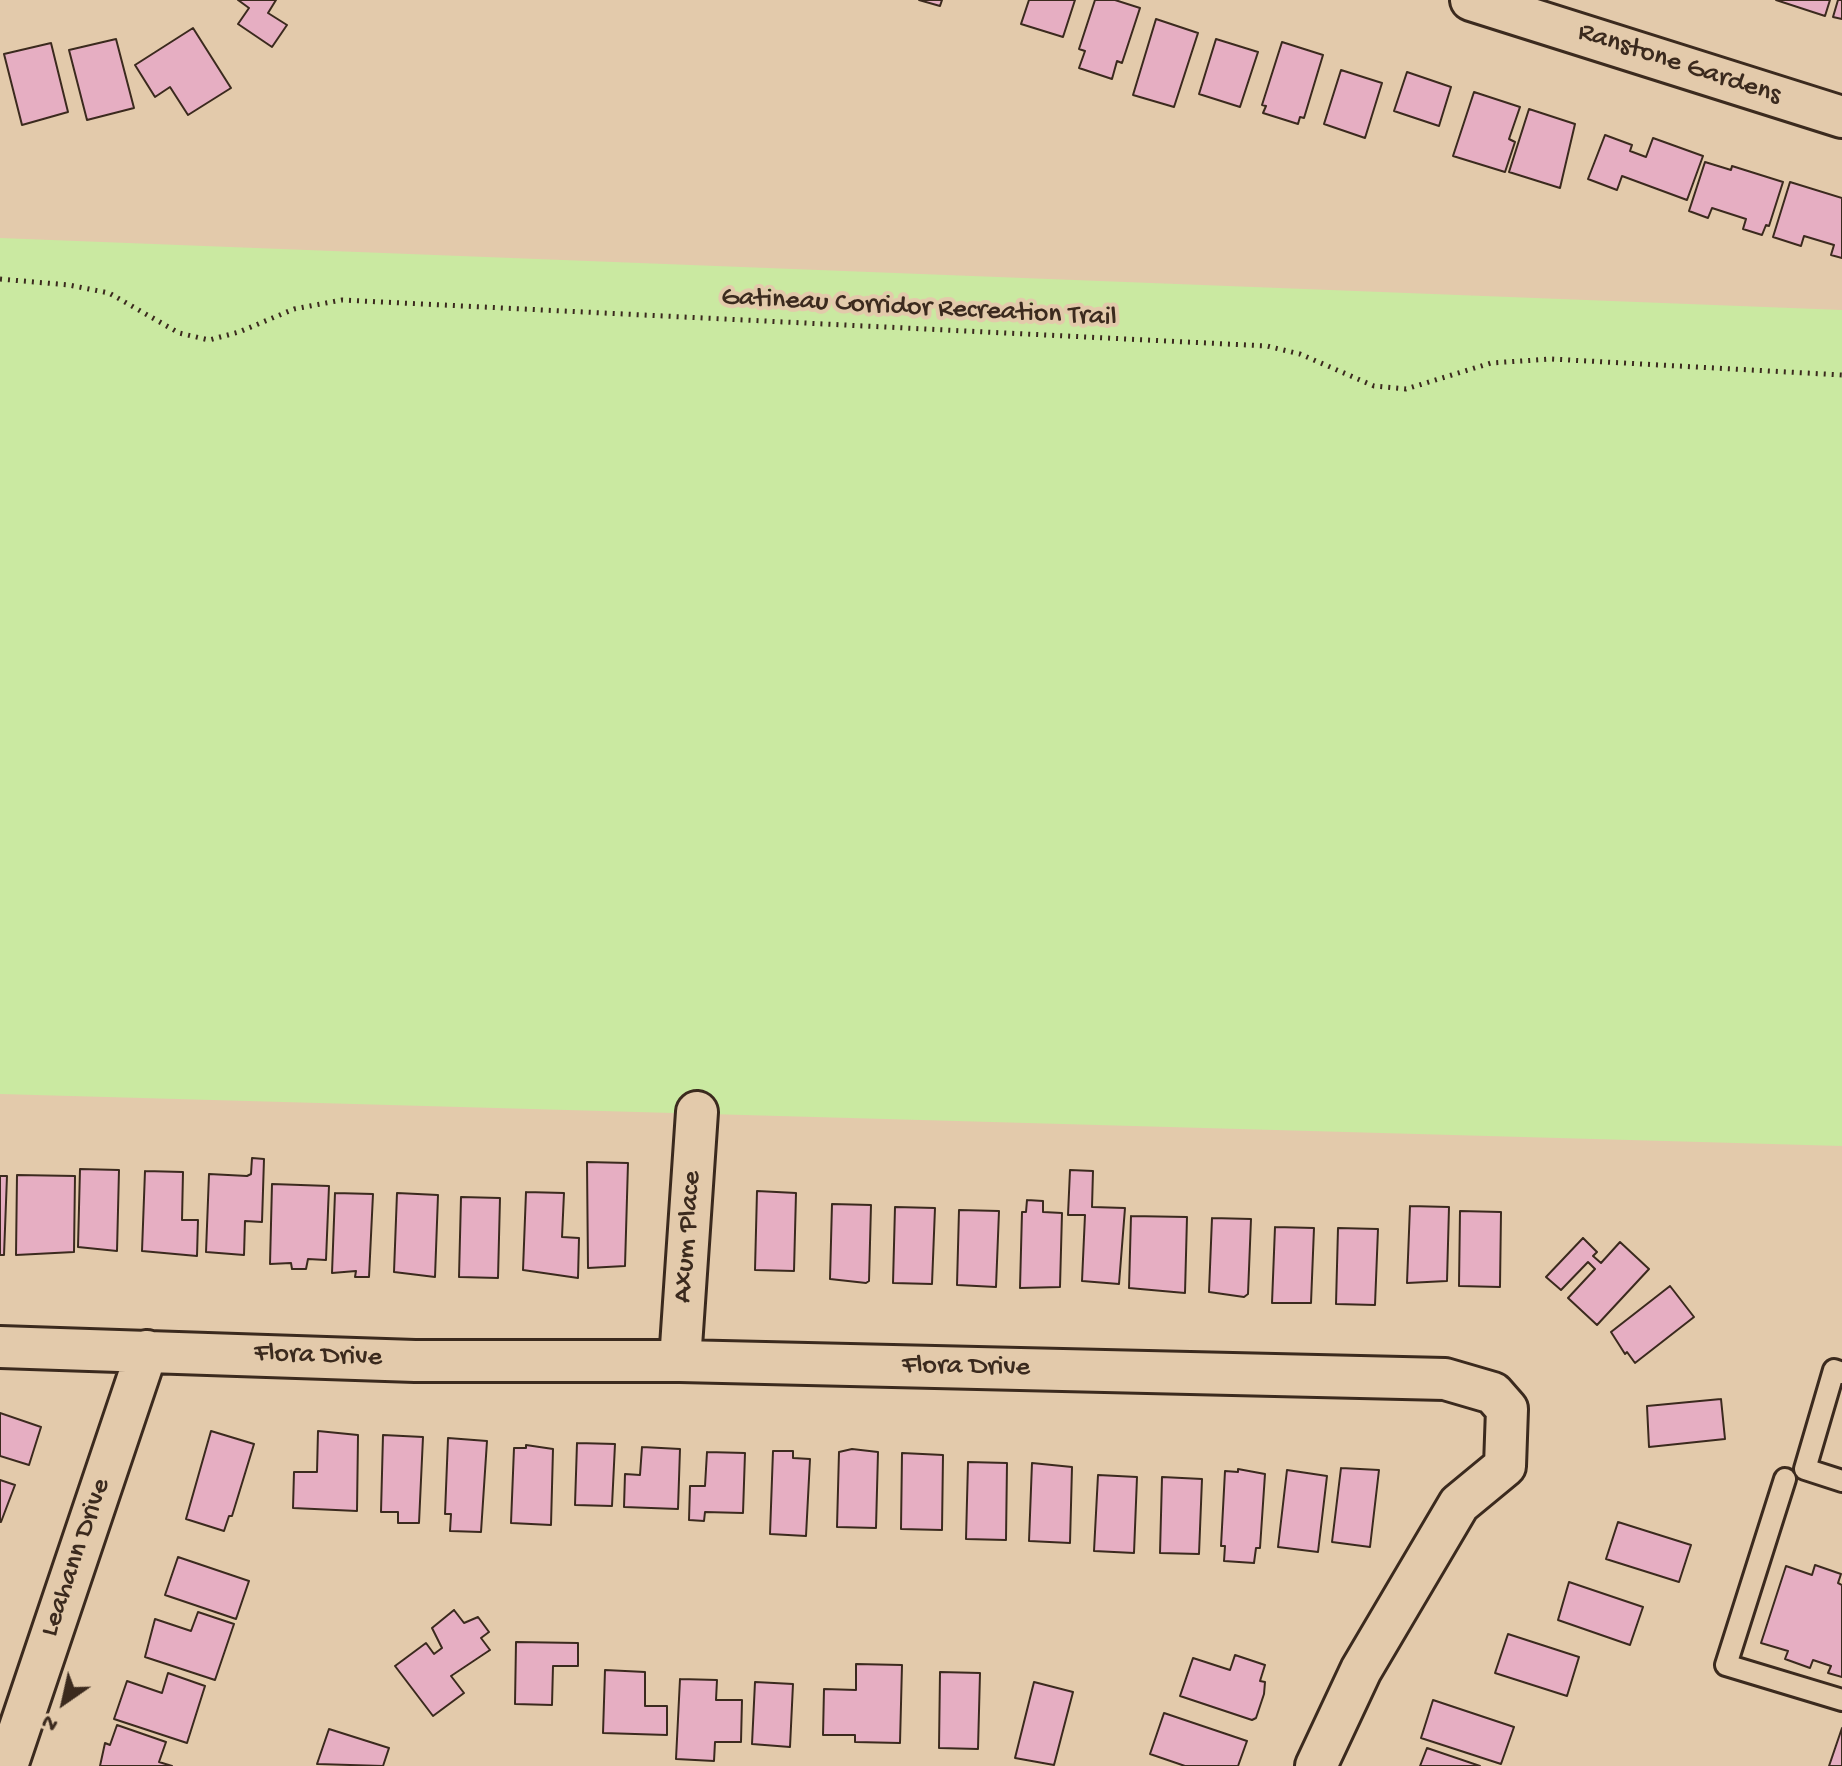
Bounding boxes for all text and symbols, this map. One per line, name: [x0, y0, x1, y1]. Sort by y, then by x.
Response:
street label: Ranstone Gardens: [1573, 16, 1785, 114]
street label: Gatineau Corridor Recreation Trail: [720, 282, 1118, 336]
street label: Axum Place: [668, 1170, 710, 1304]
street label: Flora Drive: [253, 1338, 383, 1376]
street label: Flora Drive: [902, 1350, 1030, 1386]
street label: Leahann Drive: [34, 1474, 120, 1642]
north arrow: [24, 1662, 104, 1742]
text: N: [37, 1707, 64, 1737]

